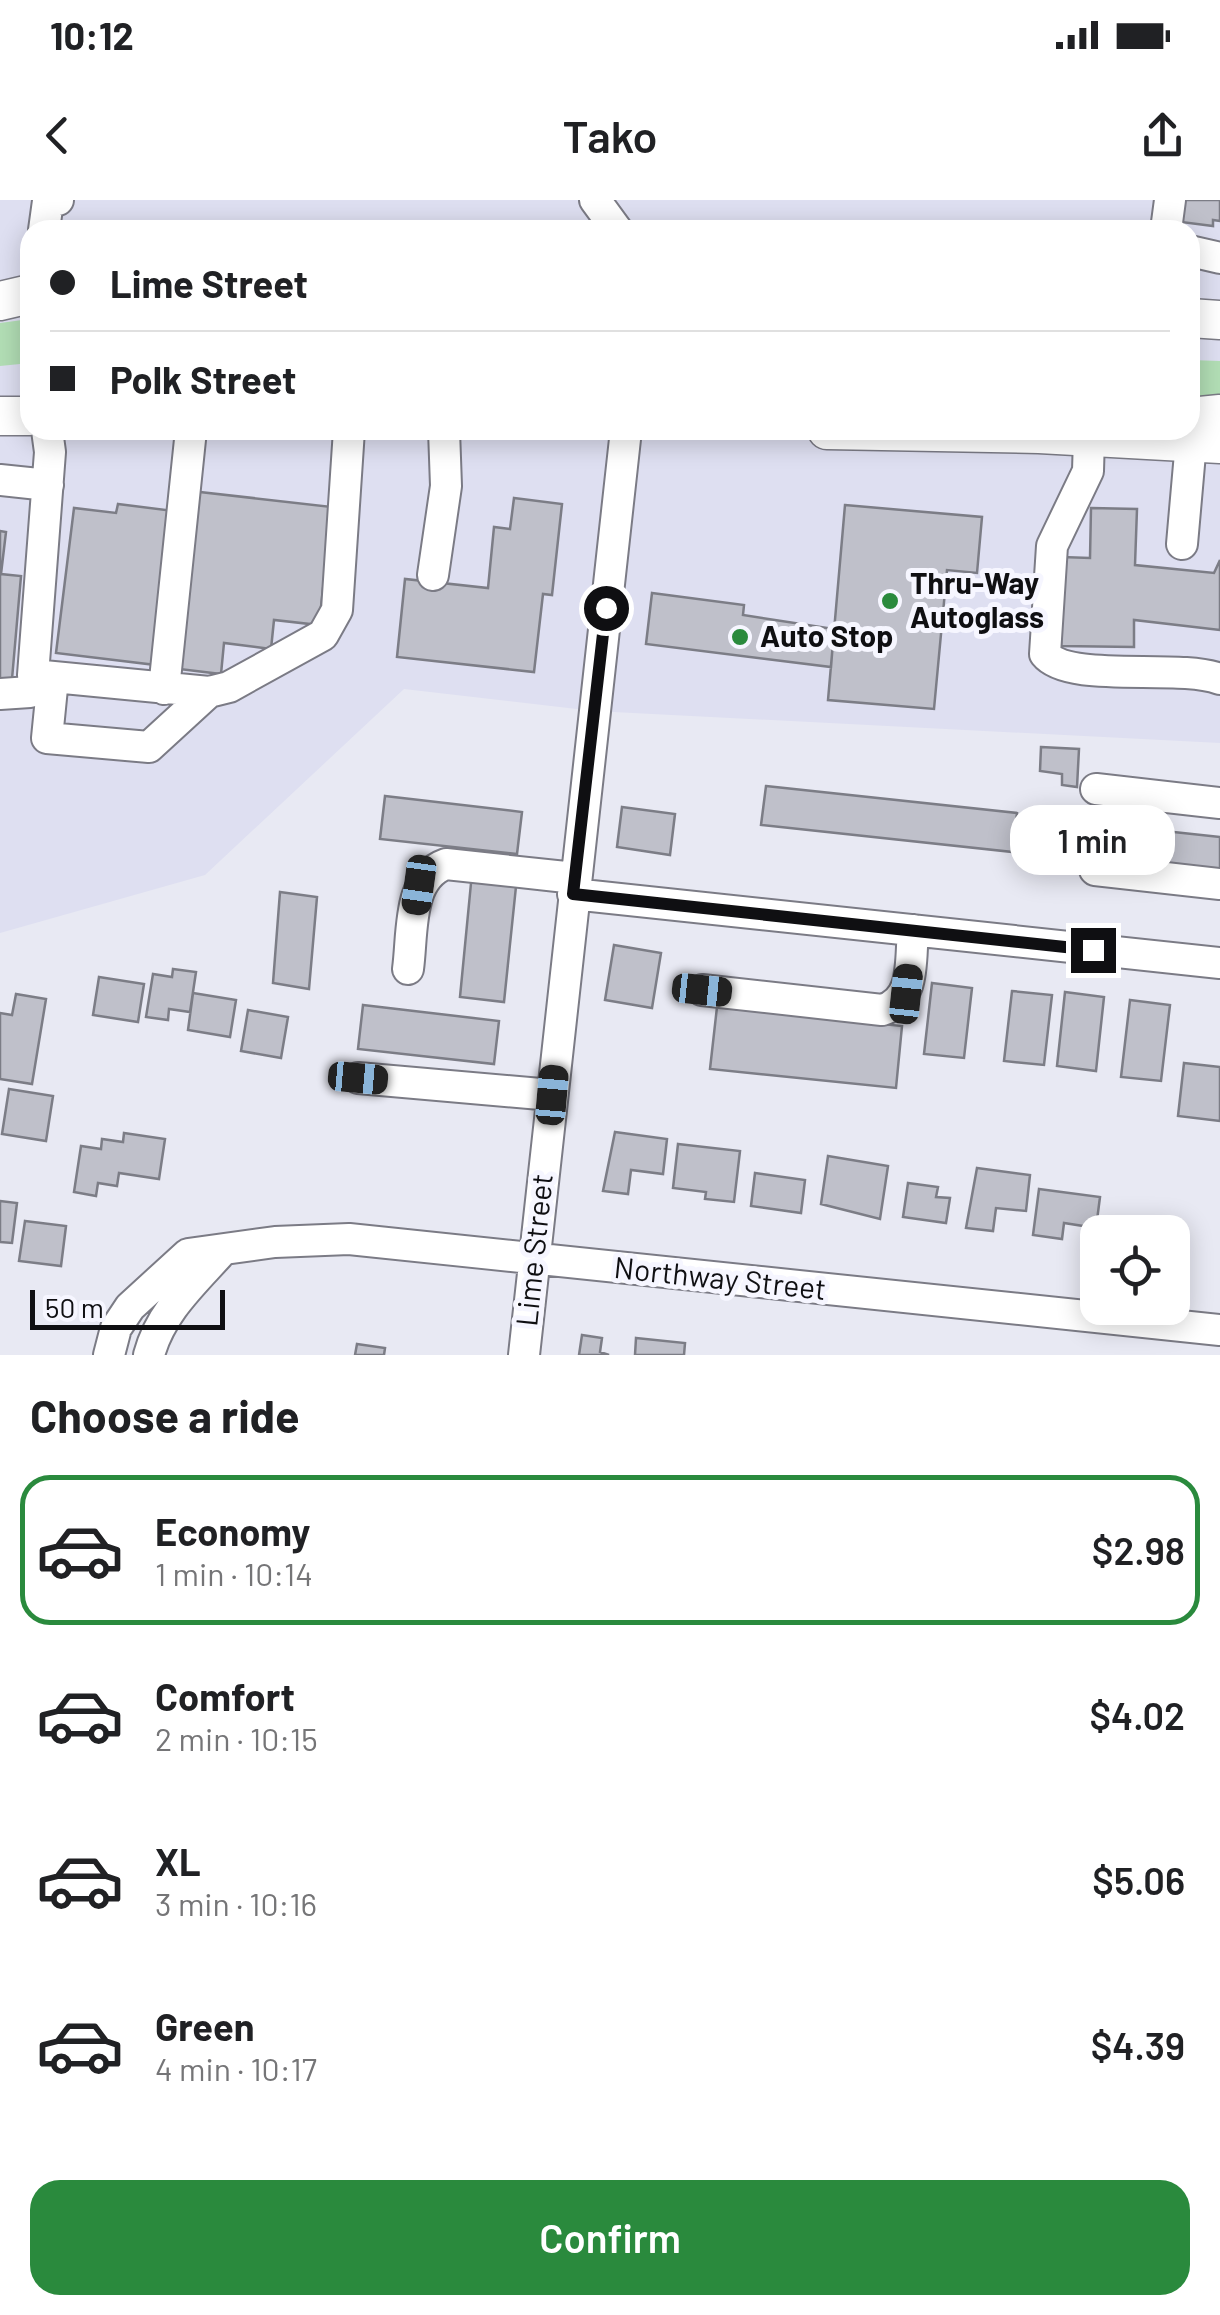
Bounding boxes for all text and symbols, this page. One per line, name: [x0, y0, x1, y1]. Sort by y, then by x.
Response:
text: 10:12: [50, 12, 134, 58]
icon: back: [30, 108, 85, 163]
text: Tako: [562, 108, 658, 162]
icon: share: [1135, 108, 1190, 163]
text: Lime Street: [110, 260, 308, 306]
text: Polk Street: [110, 356, 297, 402]
place label: Thru-Way Autoglass: [910, 564, 1044, 634]
route start: [584, 586, 629, 631]
marker: Thru-Way Autoglass: [879, 590, 901, 612]
place label: Auto Stop: [760, 617, 893, 653]
marker: Auto Stop: [729, 626, 751, 648]
callout: 1 min: [1010, 805, 1176, 875]
text: 1 min: [1058, 821, 1127, 859]
car: [400, 853, 438, 917]
route end: [1071, 928, 1116, 973]
car: [888, 963, 924, 1025]
car: [671, 972, 733, 1008]
car: [327, 1060, 389, 1096]
car: [534, 1064, 570, 1126]
street label: Lime Street: [507, 1172, 559, 1328]
map controls: [1080, 1215, 1190, 1325]
button: locate: [1080, 1215, 1190, 1325]
street label: Northway Street: [612, 1248, 828, 1306]
scale bar: [30, 1285, 225, 1330]
text: 50 m: [45, 1290, 104, 1324]
text: Choose a ride: [30, 1388, 300, 1442]
icon: car: [35, 1505, 125, 1595]
text: Economy: [155, 1508, 310, 1554]
text: $2.98: [1092, 1527, 1185, 1573]
text: 1 min · 10:14: [155, 1554, 313, 1592]
icon: car: [35, 1670, 125, 1760]
text: Comfort: [155, 1673, 295, 1719]
text: $4.02: [1089, 1692, 1185, 1738]
text: 2 min · 10:15: [155, 1719, 318, 1757]
icon: car: [35, 1835, 125, 1925]
text: XL: [155, 1838, 201, 1884]
text: $5.06: [1092, 1857, 1185, 1903]
text: 3 min · 10:16: [155, 1884, 317, 1922]
icon: car: [35, 2000, 125, 2090]
text: Green: [155, 2003, 255, 2049]
text: $4.39: [1091, 2022, 1185, 2068]
text: 4 min · 10:17: [155, 2049, 317, 2087]
button: Confirm: [30, 2180, 1190, 2295]

